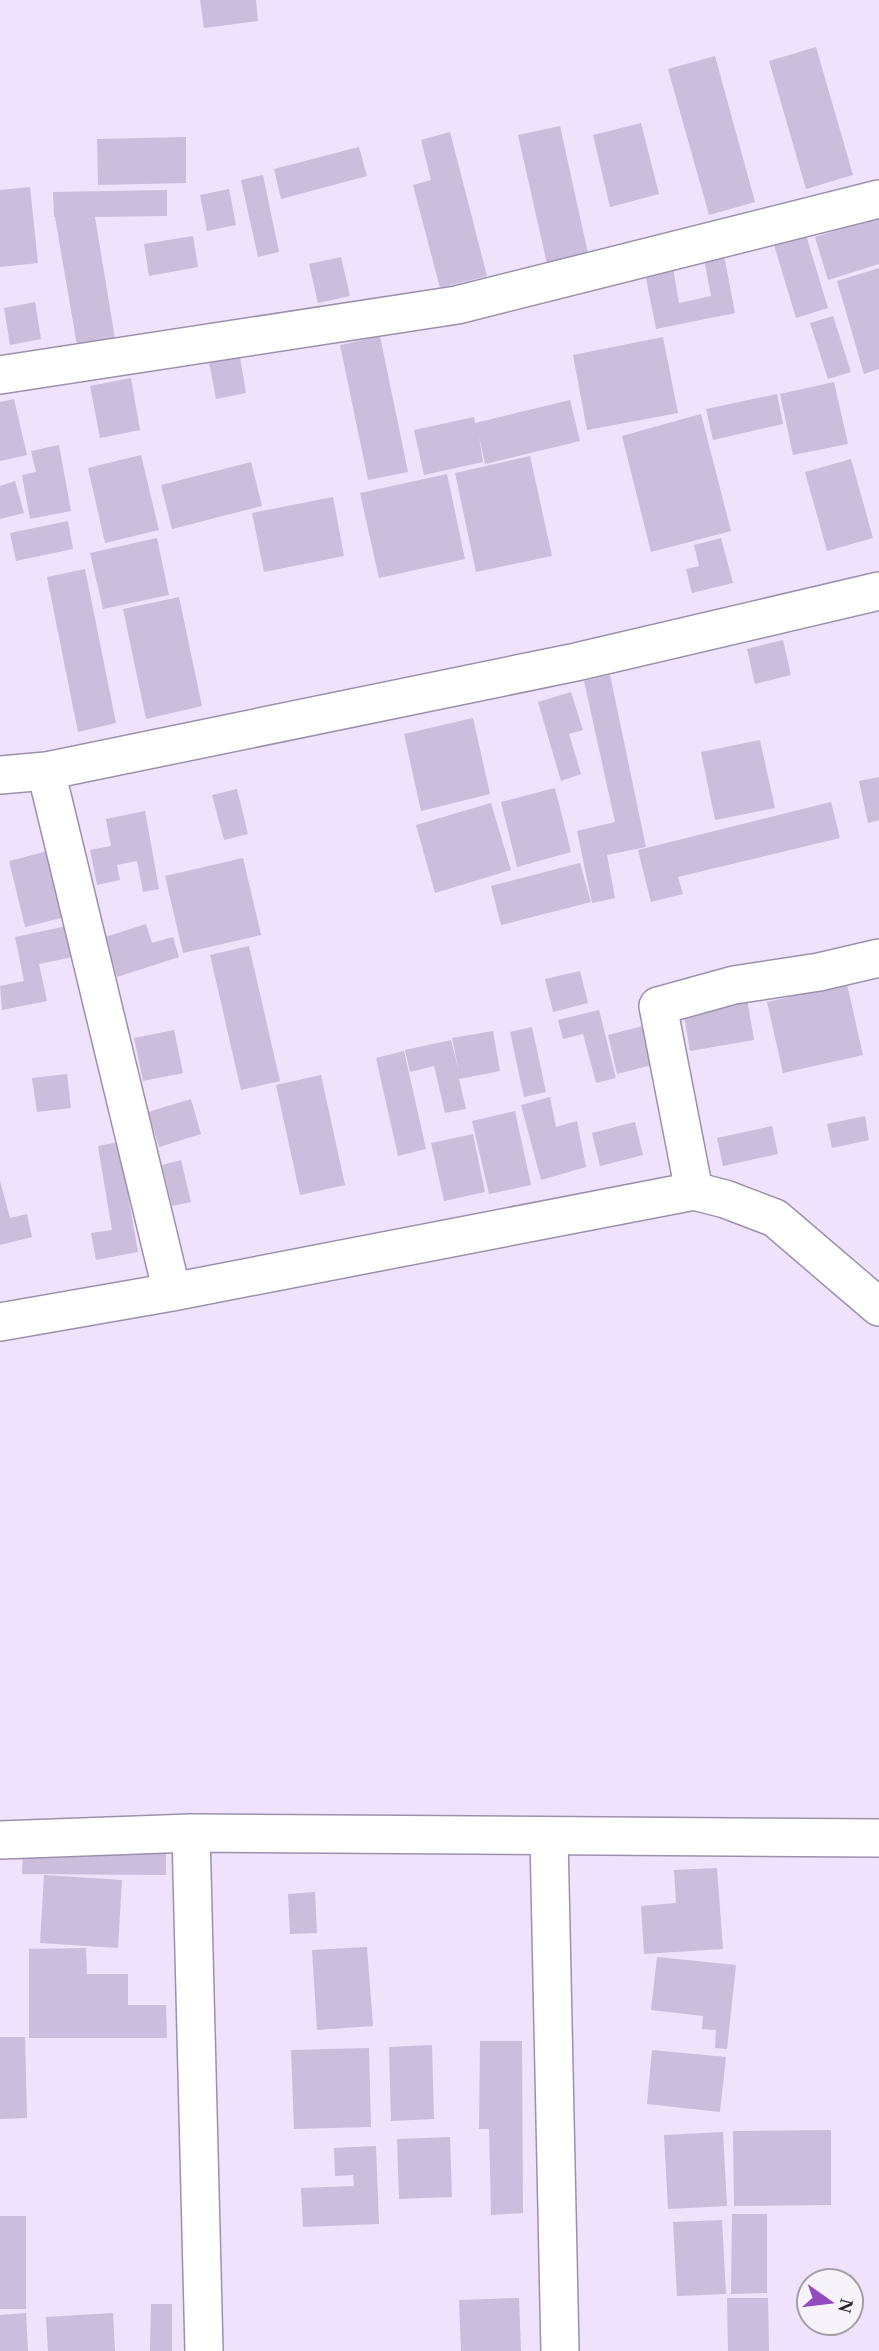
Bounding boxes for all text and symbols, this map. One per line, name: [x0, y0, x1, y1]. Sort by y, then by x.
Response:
north arrow: [795, 2267, 865, 2337]
text: N: [834, 2297, 858, 2315]

